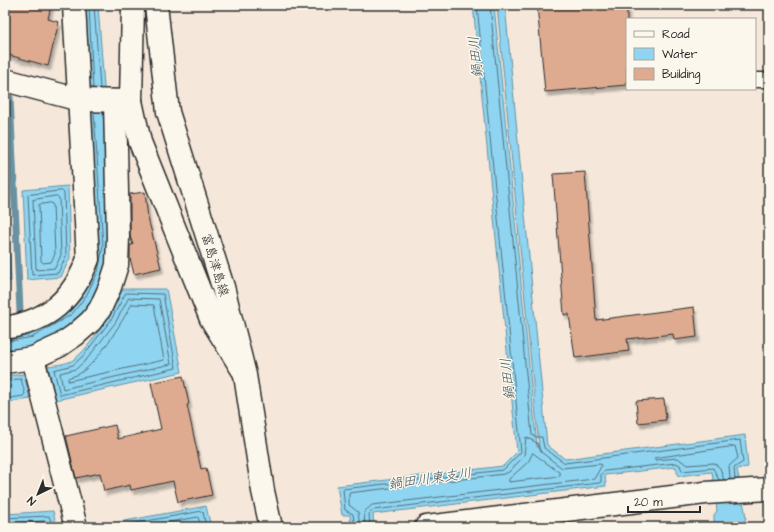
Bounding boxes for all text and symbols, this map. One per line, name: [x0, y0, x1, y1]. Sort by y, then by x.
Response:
legend: [626, 18, 756, 90]
text: Road: [662, 26, 690, 43]
water label: 鍋田川: [464, 35, 488, 79]
text: Water: [662, 46, 698, 63]
text: Building: [662, 66, 700, 84]
street label: 富島津島線: [197, 231, 233, 300]
water label: 鍋田川: [496, 357, 520, 401]
water label: 鍋田川東支川: [387, 463, 473, 495]
north arrow: [18, 474, 58, 514]
scale bar: [628, 488, 700, 514]
text: N: [24, 493, 39, 509]
text: 20 m: [634, 494, 663, 511]

